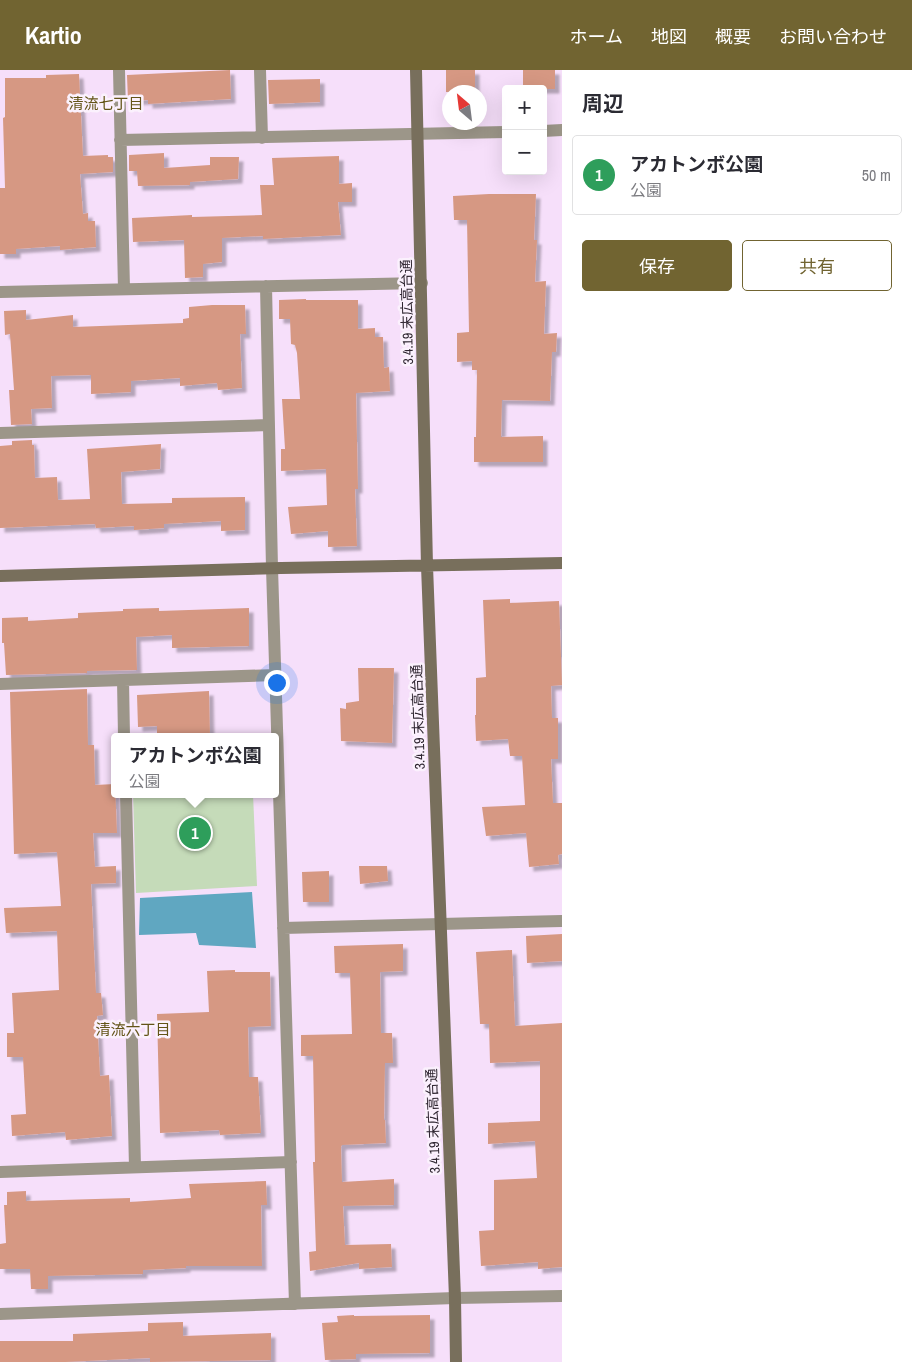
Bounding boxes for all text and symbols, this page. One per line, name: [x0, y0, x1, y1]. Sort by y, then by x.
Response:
text: Kartio: [25, 19, 82, 51]
text: ホーム: [570, 24, 623, 49]
text: 地図: [651, 24, 687, 49]
text: 概要: [715, 24, 751, 49]
text: お問い合わせ: [779, 24, 887, 49]
north arrow: [442, 85, 487, 130]
map controls: [502, 85, 547, 175]
button: +: [502, 85, 547, 130]
text: 周辺: [582, 89, 624, 118]
district label: 清流七丁目: [68, 93, 144, 114]
button: −: [502, 130, 547, 175]
text: アカトンボ公園: [630, 151, 763, 177]
text: 1: [595, 164, 603, 186]
text: 50 m: [862, 164, 891, 186]
text: 公園: [630, 179, 662, 201]
button: 保存: [582, 240, 732, 291]
button: 共有: [742, 240, 892, 291]
street label: 3.4.19 末広高台通: [397, 259, 417, 365]
street label: 3.4.19 末広高台通: [407, 664, 429, 770]
your location: [264, 670, 290, 696]
popup: [111, 733, 279, 798]
text: アカトンボ公園: [128, 742, 262, 768]
text: 公園: [128, 770, 161, 792]
pin: 1: [179, 814, 211, 852]
district label: 清流六丁目: [95, 1019, 171, 1040]
street label: 3.4.19 末広高台通: [422, 1068, 444, 1174]

